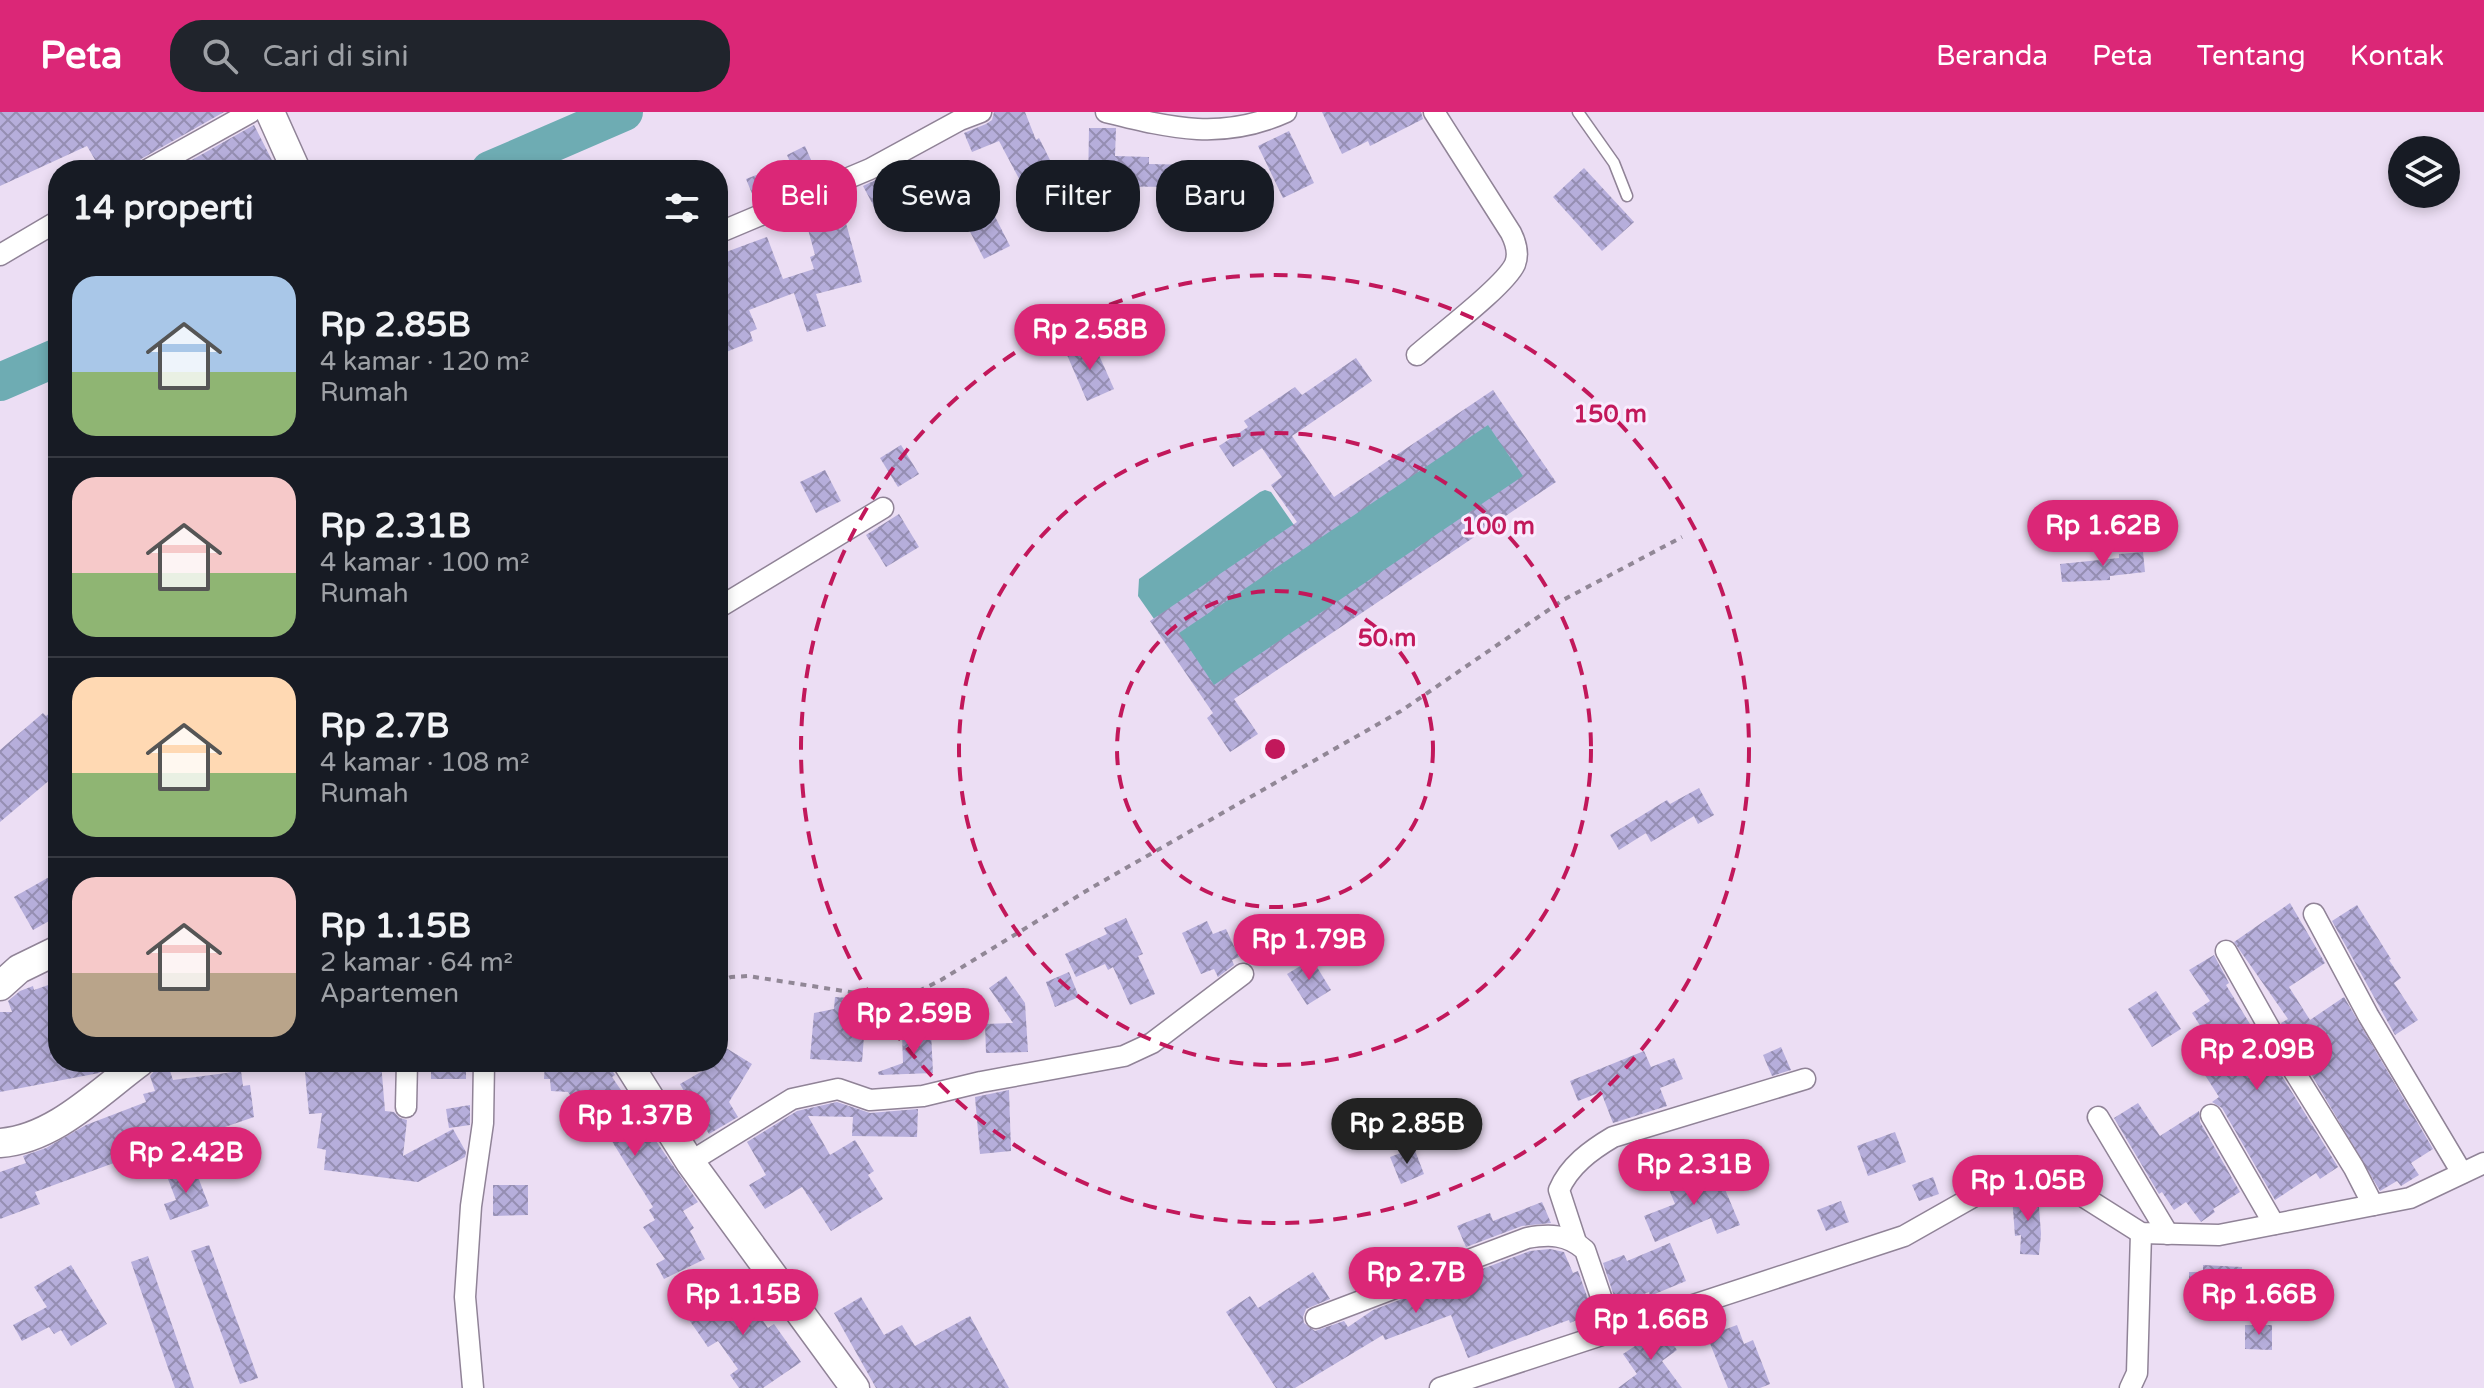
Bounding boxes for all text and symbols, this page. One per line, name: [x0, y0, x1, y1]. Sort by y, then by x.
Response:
search box: [170, 20, 730, 92]
text: Peta: [40, 33, 122, 79]
icon: search: [198, 34, 242, 78]
text: Cari di sini: [262, 38, 409, 75]
text: Beranda: [1936, 39, 2048, 73]
text: Peta: [2092, 39, 2153, 73]
text: Tentang: [2197, 39, 2306, 73]
text: Kontak: [2350, 39, 2444, 73]
map controls: [2388, 136, 2460, 208]
button: layers: [2388, 136, 2460, 208]
chip: Beli: [752, 160, 857, 232]
chip: Sewa: [873, 160, 1000, 232]
chip: Filter: [1016, 160, 1140, 232]
chip: Baru: [1156, 160, 1274, 232]
icon: filters: [660, 186, 704, 230]
text: 14 properti: [72, 188, 253, 229]
pin: Rp 2.58B: [1007, 304, 1173, 372]
text: Rp 2.85B: [320, 305, 471, 346]
icon: home: [136, 308, 232, 404]
text: Rp 2.58B: [1032, 314, 1148, 345]
text: 4 kamar · 120 m²: [320, 346, 530, 377]
text: Rumah: [320, 377, 409, 408]
text: 150 m: [1573, 400, 1647, 429]
pin: Rp 1.62B: [2020, 500, 2186, 568]
text: Rp 2.31B: [320, 506, 471, 547]
icon: home: [136, 509, 232, 605]
text: Rp 1.62B: [2045, 510, 2161, 541]
text: 100 m: [1461, 512, 1535, 541]
text: 4 kamar · 100 m²: [320, 547, 530, 578]
text: Rumah: [320, 578, 409, 609]
text: 50 m: [1358, 624, 1416, 653]
text: Rp 2.7B: [320, 706, 449, 747]
icon: home: [136, 709, 232, 805]
centre of rings: [1261, 735, 1289, 763]
text: 4 kamar · 108 m²: [320, 747, 530, 778]
text: Rumah: [320, 778, 409, 809]
text: Rp 1.15B: [320, 906, 471, 947]
icon: home: [136, 909, 232, 1005]
pin: Rp 1.79B: [1226, 914, 1392, 982]
text: Rp 1.79B: [1251, 924, 1367, 955]
text: 2 kamar · 64 m²: [320, 947, 513, 978]
text: Apartemen: [320, 978, 459, 1009]
pin: Rp 2.59B: [831, 988, 997, 1056]
text: Rp 2.59B: [856, 998, 972, 1029]
pin: Rp 2.09B: [2174, 1024, 2340, 1092]
text: Rp 2.09B: [2199, 1034, 2315, 1065]
pin: Rp 1.37B: [552, 1090, 718, 1158]
pin: Rp 2.85B: [1324, 1098, 1490, 1166]
text: Rp 1.37B: [577, 1100, 693, 1131]
text: Rp 2.85B: [1349, 1108, 1465, 1139]
pin: Rp 2.42B: [103, 1127, 269, 1195]
text: Rp 2.42B: [129, 1137, 243, 1168]
pin: Rp 2.31B: [1611, 1139, 1777, 1207]
text: Rp 2.31B: [1636, 1149, 1752, 1180]
pin: Rp 1.05B: [1945, 1155, 2111, 1223]
text: Rp 1.05B: [1970, 1165, 2086, 1196]
pin: Rp 2.7B: [1342, 1247, 1490, 1315]
text: Rp 2.7B: [1367, 1257, 1465, 1288]
pin: Rp 1.15B: [660, 1269, 826, 1337]
pin: Rp 1.66B: [2176, 1269, 2342, 1337]
text: Rp 1.15B: [685, 1279, 801, 1310]
text: Rp 1.66B: [2201, 1279, 2317, 1310]
pin: Rp 1.66B: [1568, 1294, 1734, 1362]
text: Rp 1.66B: [1593, 1304, 1709, 1335]

